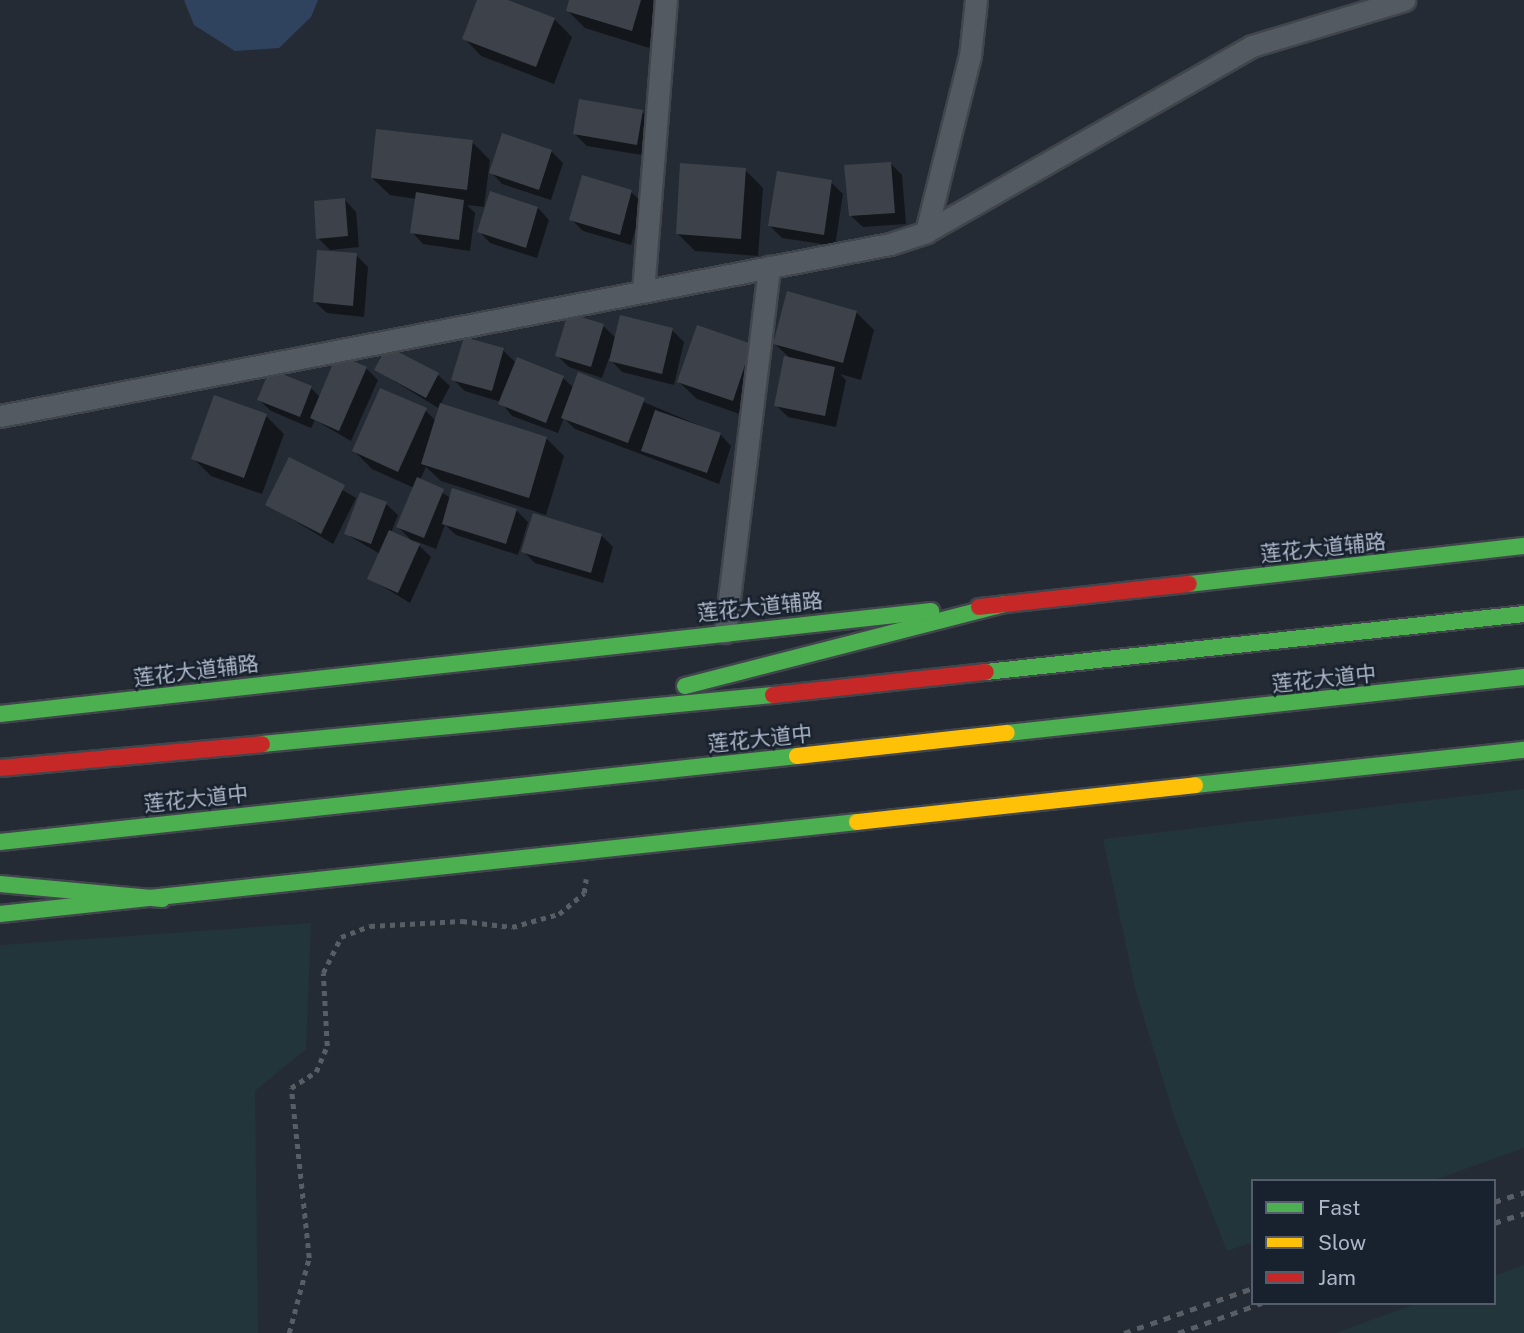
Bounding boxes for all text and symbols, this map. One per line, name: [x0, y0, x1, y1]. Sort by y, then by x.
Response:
street label: 莲花大道辅路: [1259, 529, 1387, 567]
street label: 莲花大道辅路: [696, 588, 824, 626]
street label: 莲花大道辅路: [132, 651, 260, 691]
street label: 莲花大道中: [1270, 661, 1378, 697]
street label: 莲花大道中: [706, 721, 814, 757]
street label: 莲花大道中: [142, 781, 250, 817]
legend: [1251, 1179, 1496, 1305]
text: Fast: [1318, 1195, 1360, 1220]
text: Slow: [1318, 1230, 1366, 1255]
text: Jam: [1318, 1265, 1356, 1290]

